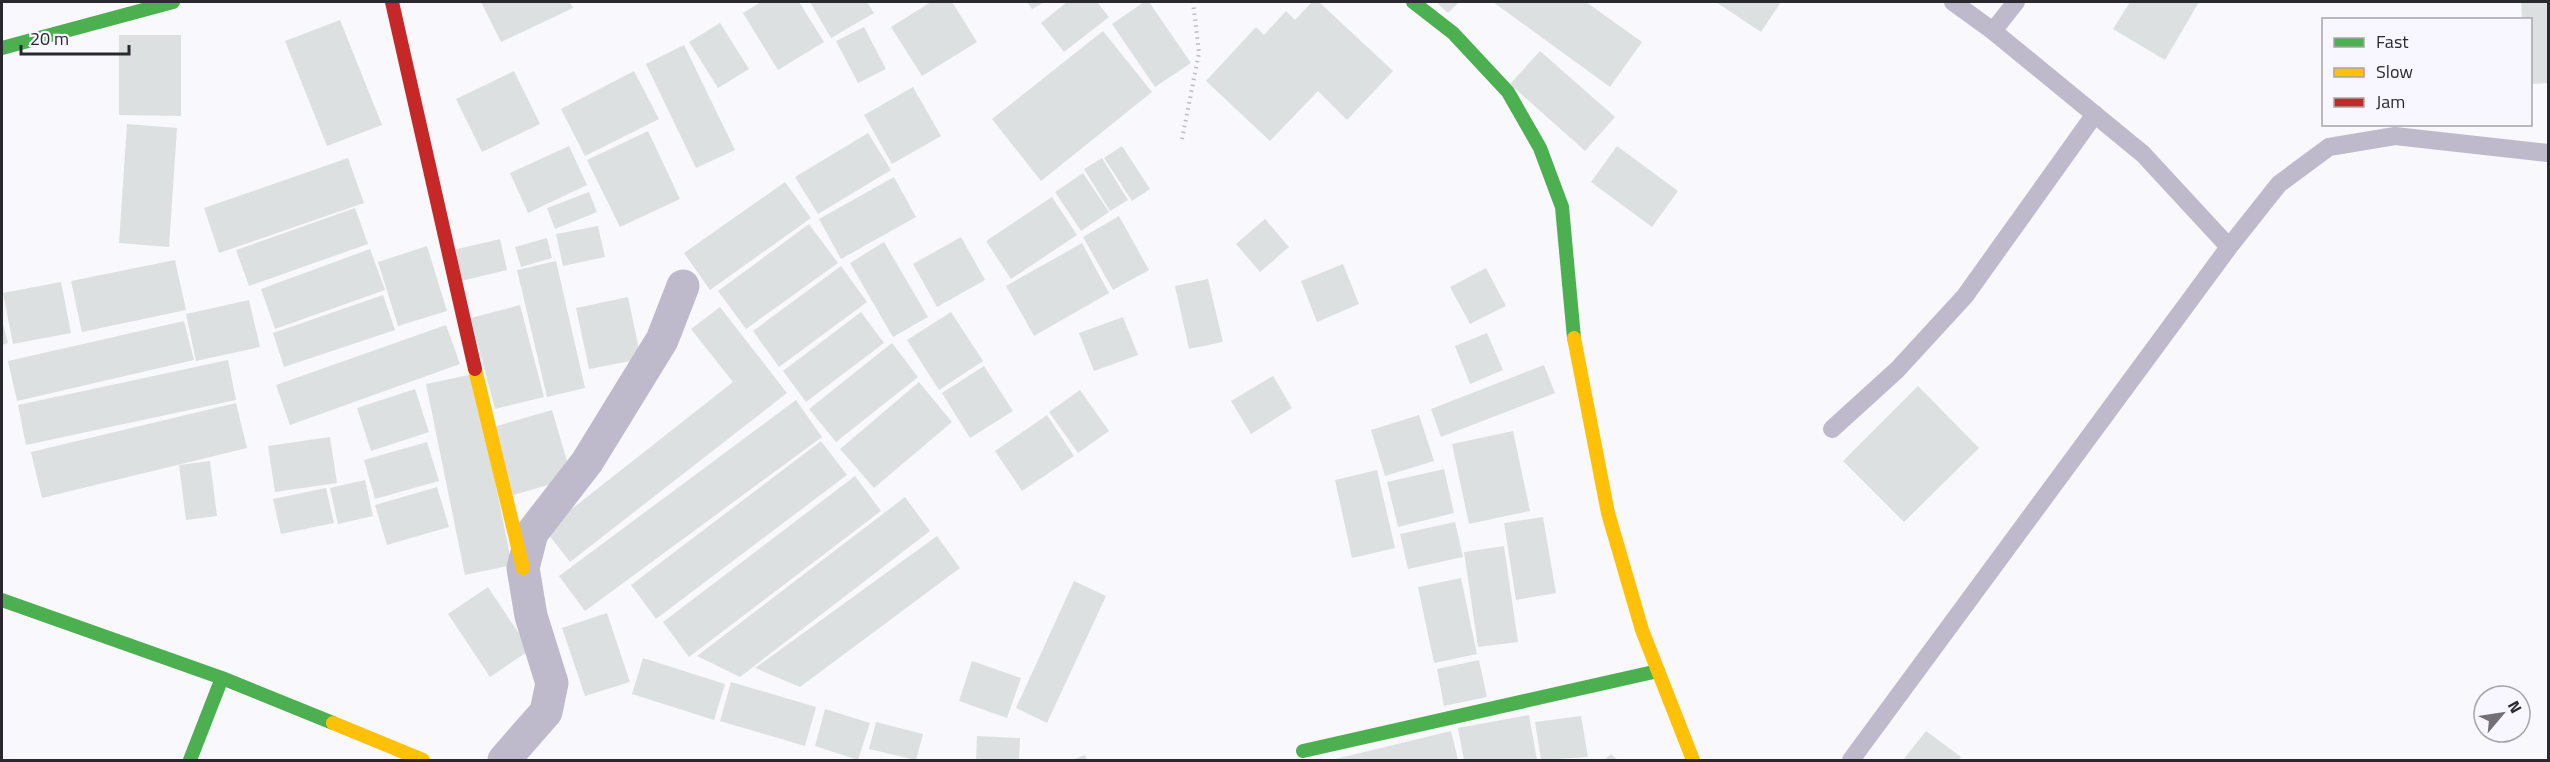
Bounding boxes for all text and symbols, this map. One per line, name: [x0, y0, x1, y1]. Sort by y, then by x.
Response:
scale bar: [21, 18, 129, 56]
legend: [2322, 18, 2532, 126]
text: 20 m: [30, 25, 69, 52]
text: Fast: [2376, 28, 2409, 55]
text: Slow: [2376, 58, 2413, 85]
text: Jam: [2376, 88, 2405, 115]
north arrow: [2472, 684, 2532, 744]
text: N: [2502, 696, 2528, 717]

